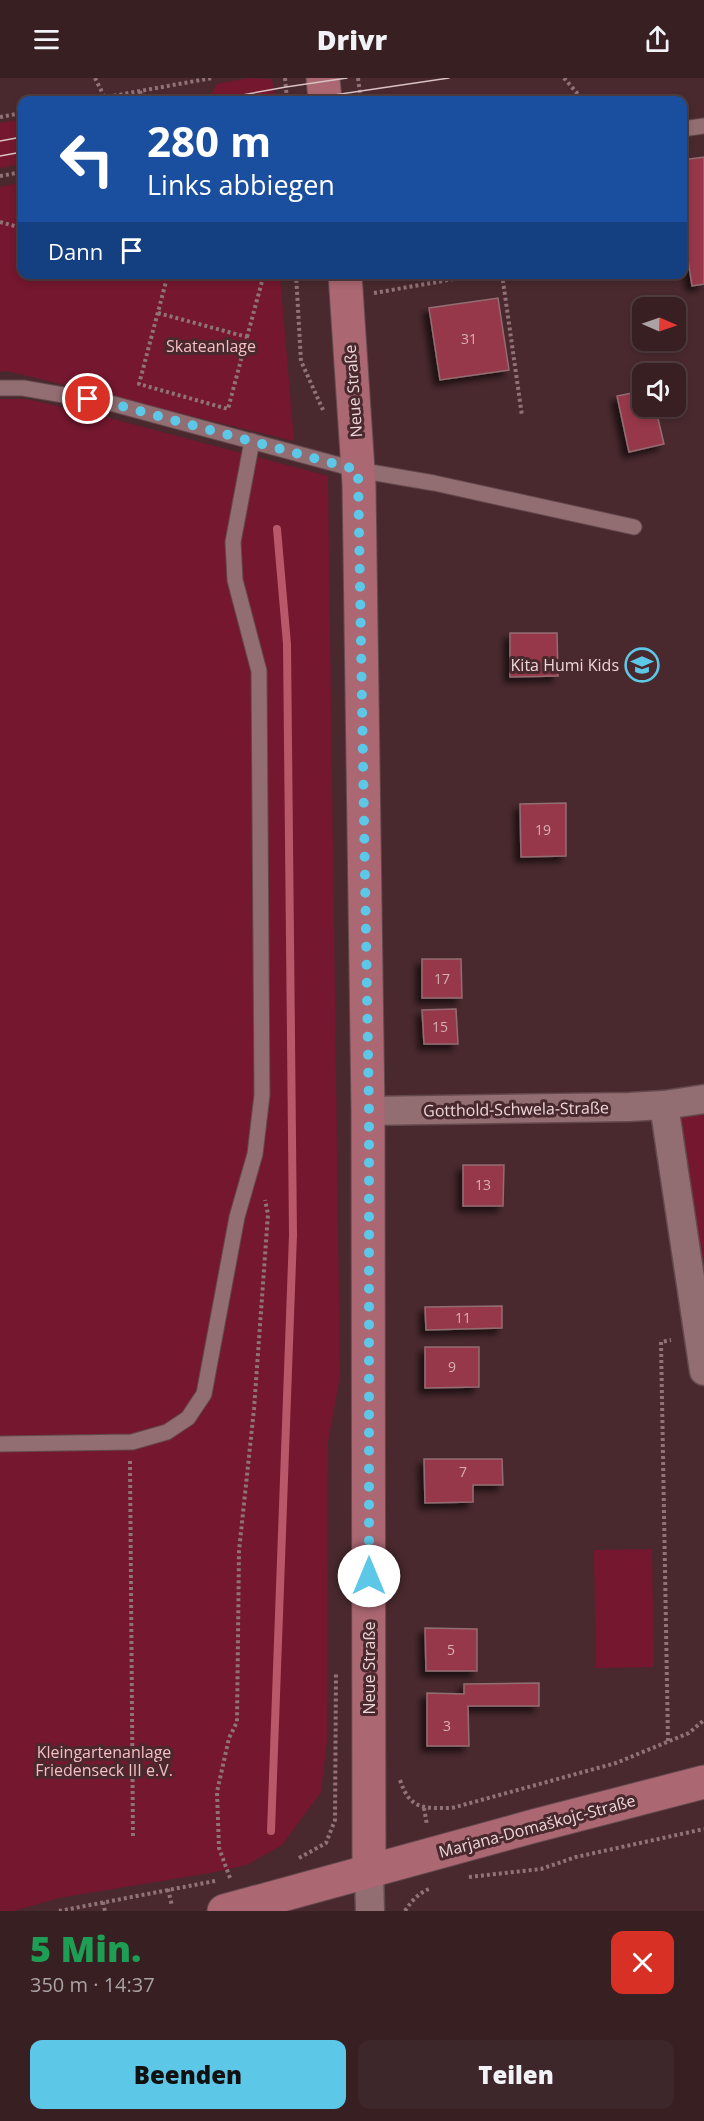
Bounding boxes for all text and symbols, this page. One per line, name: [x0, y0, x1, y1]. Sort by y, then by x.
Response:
text: Drivr: [317, 21, 387, 58]
icon: menu: [30, 23, 63, 56]
icon: share: [641, 23, 674, 56]
text: 280 m: [147, 112, 271, 169]
icon: left: [48, 120, 126, 198]
text: Links abbiegen: [147, 166, 335, 203]
icon: arrive: [115, 234, 148, 267]
text: Dann: [48, 236, 103, 266]
north arrow: [632, 297, 686, 351]
map controls: [632, 297, 686, 417]
house number: 31: [461, 329, 477, 348]
park label: Skateanlage: [166, 335, 256, 357]
street label: Neue Straße: [339, 344, 367, 438]
button: sound: [632, 363, 686, 417]
pin: [62, 373, 113, 424]
icon: arrive: [71, 382, 104, 415]
school or university icon: Kita Humi Kids: [624, 647, 660, 683]
place label: Kita Humi Kids: [511, 654, 619, 676]
house number: 19: [535, 820, 551, 839]
house number: 17: [434, 969, 450, 988]
house number: 15: [432, 1017, 448, 1036]
street label: Gotthold-Schwela-Straße: [423, 1096, 609, 1122]
house number: 13: [475, 1175, 491, 1194]
house number: 11: [455, 1308, 471, 1327]
house number: 9: [448, 1357, 456, 1376]
house number: 7: [459, 1462, 467, 1481]
position arrow: [337, 1544, 401, 1608]
street label: Neue Straße: [358, 1622, 380, 1714]
house number: 5: [447, 1640, 455, 1659]
house number: 3: [443, 1716, 451, 1735]
park label: Kleingartenanlage Friedenseck III e.V.: [35, 1741, 173, 1781]
street label: Marjana-Domaškojc-Straße: [436, 1789, 638, 1863]
text: 5 Min.: [30, 1924, 141, 1973]
button: close: [611, 1931, 674, 1994]
text: 350 m · 14:37: [30, 1971, 155, 1998]
button: Beenden: [30, 2040, 346, 2109]
button: Teilen: [358, 2040, 674, 2109]

